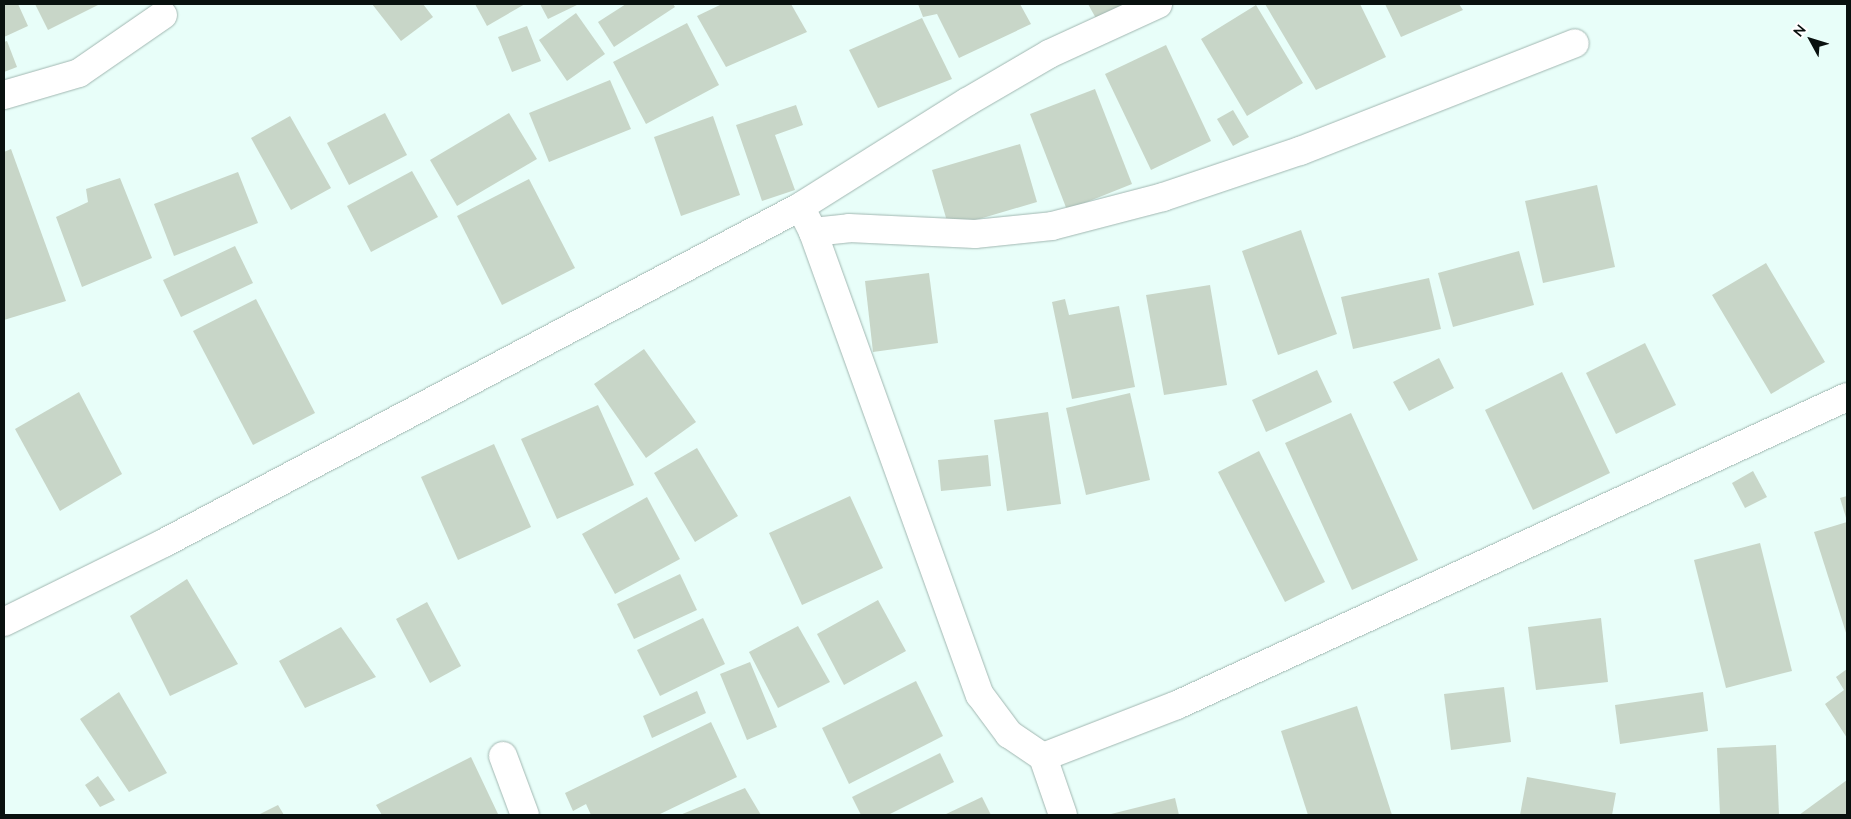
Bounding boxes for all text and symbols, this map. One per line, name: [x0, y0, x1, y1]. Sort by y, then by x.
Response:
north arrow: [1786, 15, 1836, 65]
text: N: [1789, 21, 1810, 40]

